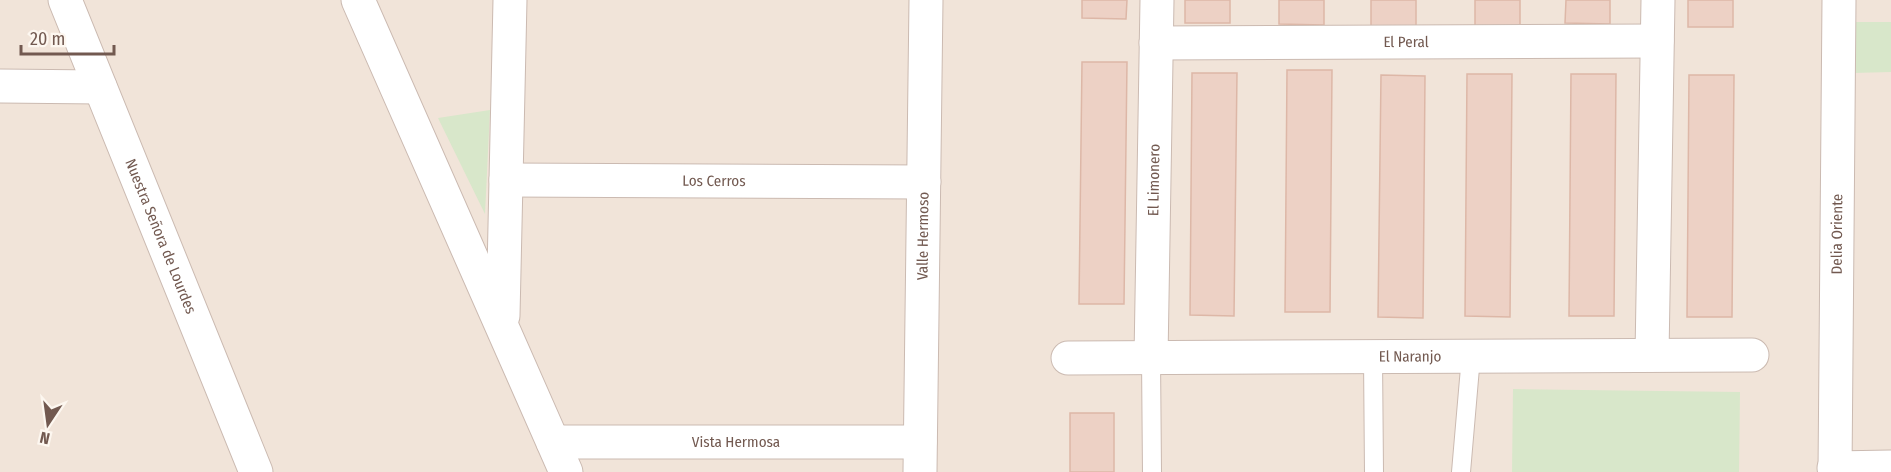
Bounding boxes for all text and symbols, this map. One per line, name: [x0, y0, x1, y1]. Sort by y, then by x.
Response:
scale bar: [21, 18, 114, 56]
text: 20 m: [30, 28, 65, 50]
street label: El Peral: [1383, 33, 1429, 51]
street label: El Limonero: [1144, 144, 1164, 216]
street label: Nuestra Señora de Lourdes: [121, 156, 200, 316]
street label: Los Cerros: [682, 172, 746, 190]
street label: Valle Hermoso: [913, 192, 933, 280]
street label: Delia Oriente: [1828, 194, 1846, 274]
street label: El Naranjo: [1379, 347, 1441, 366]
north arrow: [18, 394, 78, 454]
text: N: [38, 428, 52, 448]
street label: Vista Hermosa: [692, 433, 780, 451]

